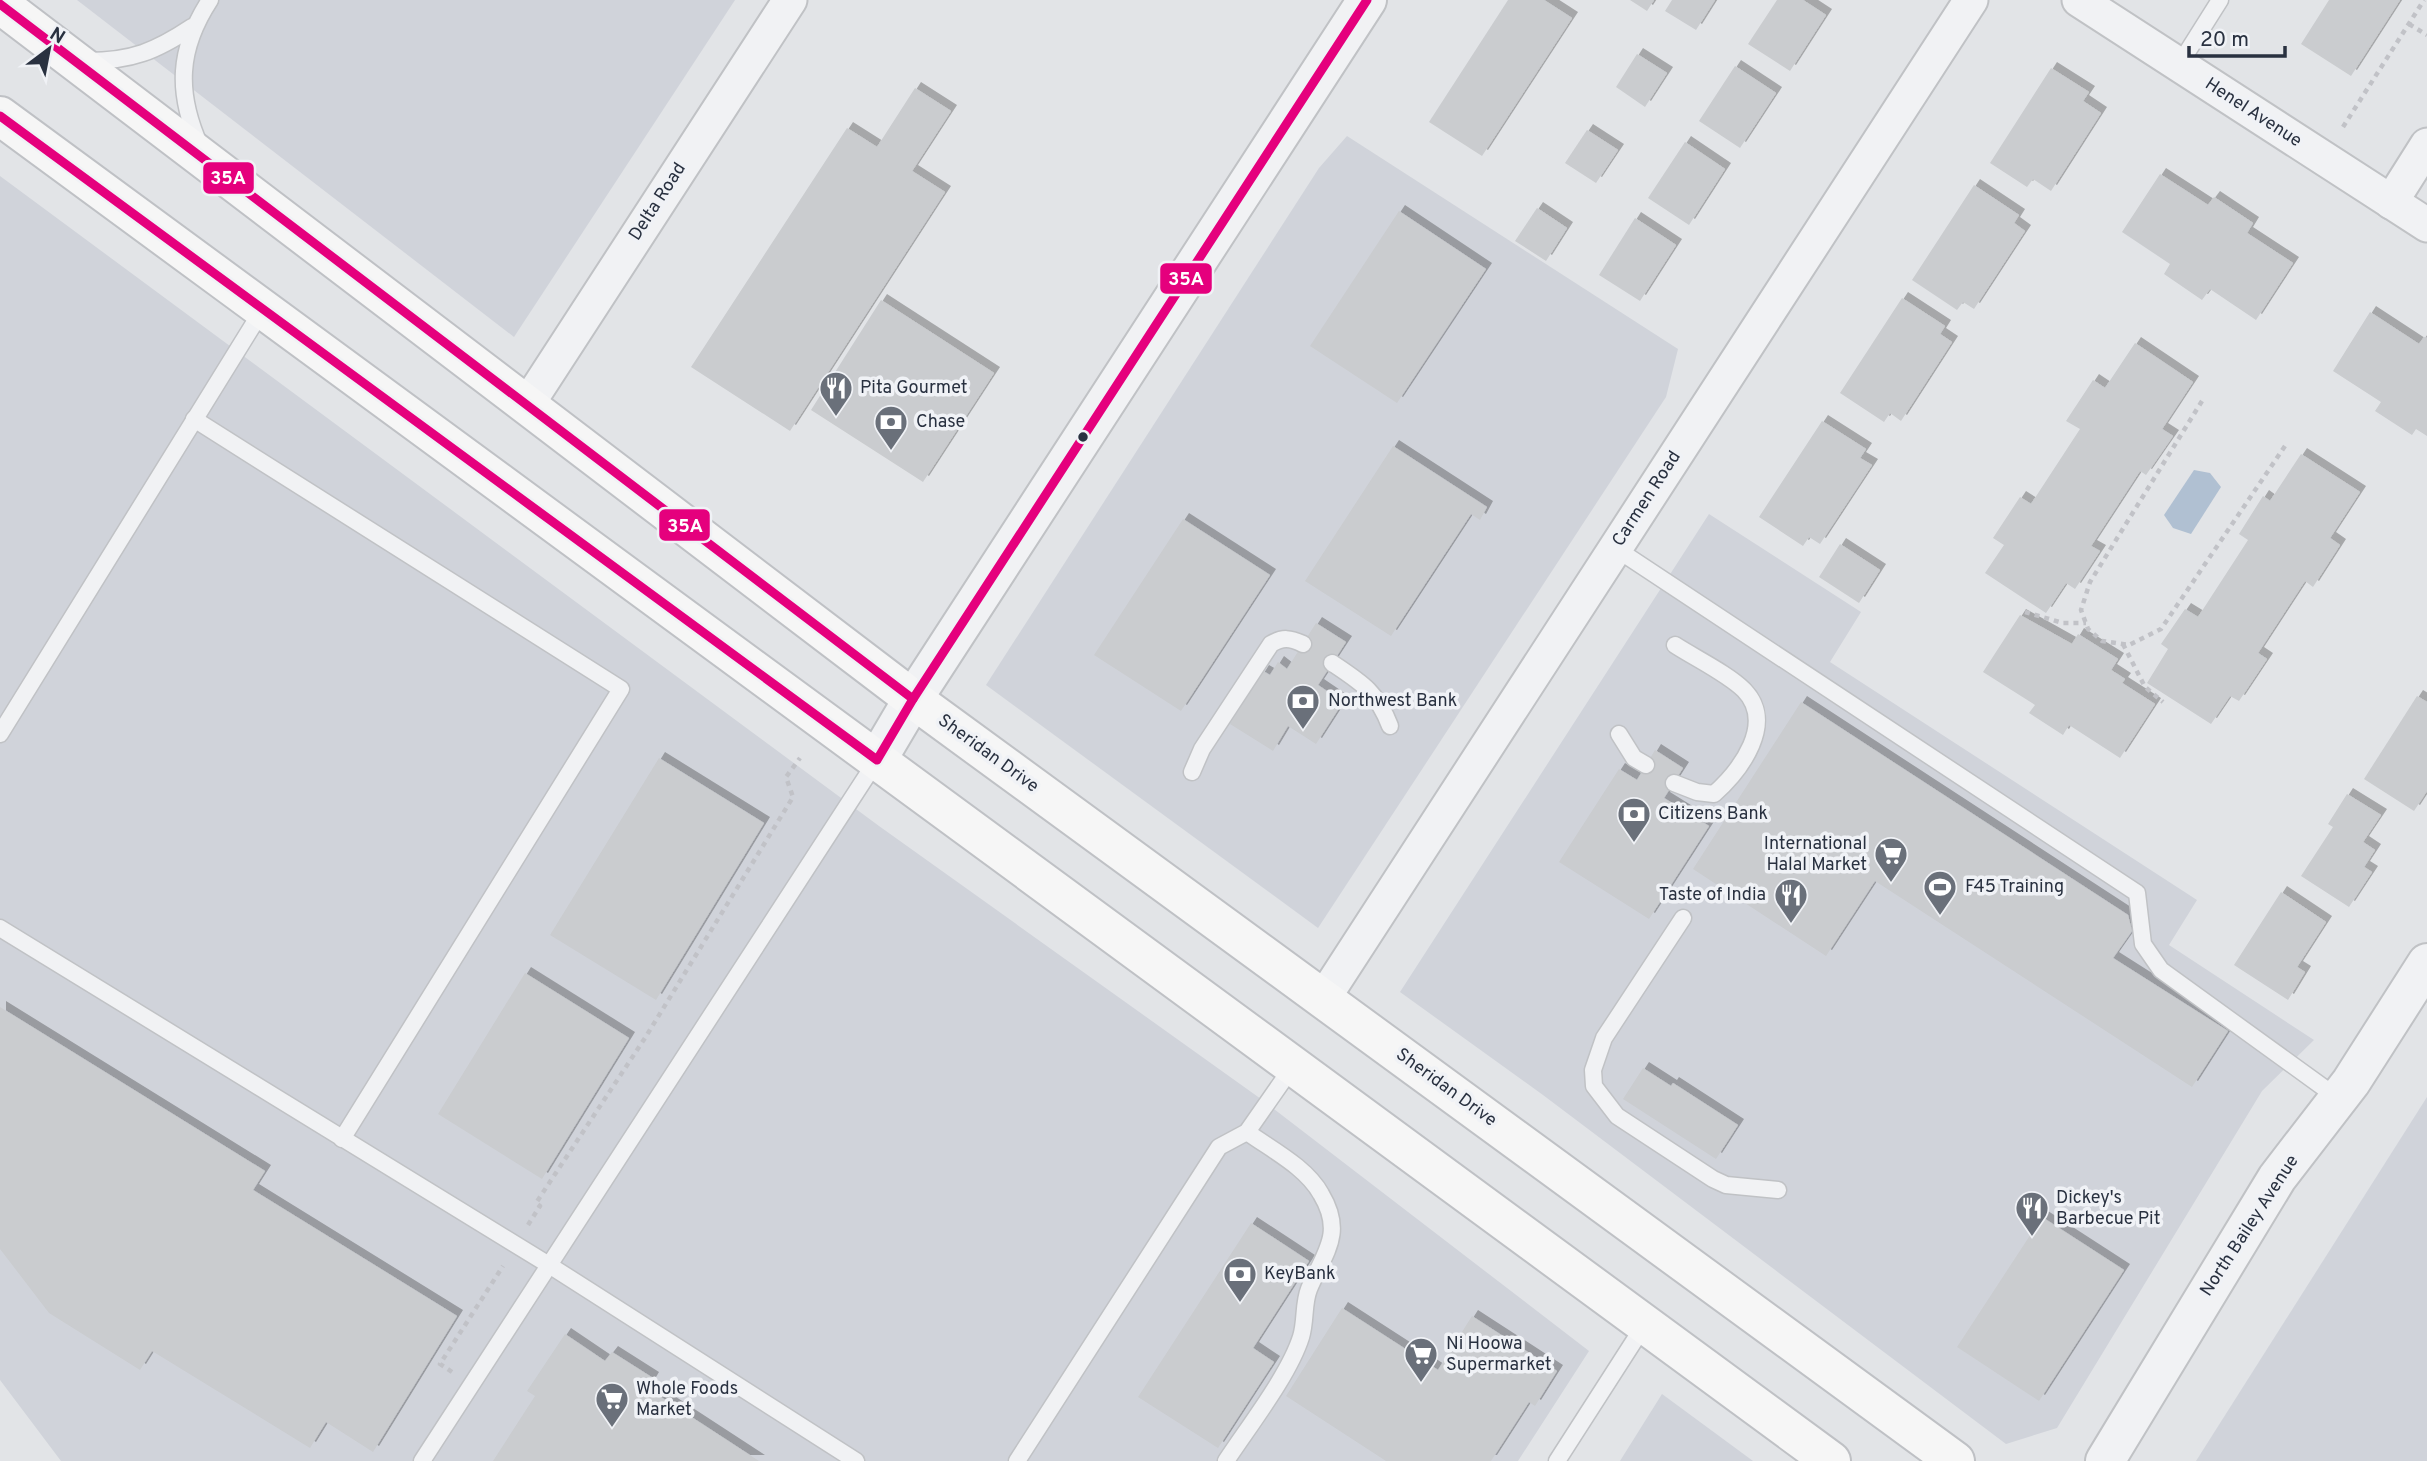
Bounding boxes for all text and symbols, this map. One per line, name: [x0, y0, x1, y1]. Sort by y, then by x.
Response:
north arrow: [14, 14, 84, 84]
scale bar: [2189, 14, 2285, 58]
text: N: [45, 22, 69, 50]
text: 20 m: [2200, 27, 2249, 54]
street label: Henel Avenue: [2200, 73, 2306, 153]
street label: Delta Road: [624, 159, 692, 245]
line badge: 35A: [202, 161, 255, 195]
text: 35A: [210, 167, 246, 191]
line badge: 35A: [1159, 262, 1213, 295]
text: 35A: [1168, 268, 1204, 292]
restaurant icon: Pita Gourmet: [817, 369, 855, 418]
place label: Pita Gourmet: [860, 377, 968, 400]
bank icon: Chase: [872, 403, 910, 452]
place label: Chase: [916, 411, 965, 434]
unlabelled marker: [1076, 430, 1090, 444]
street label: Carmen Road: [1607, 447, 1687, 551]
line badge: 35A: [658, 508, 711, 542]
text: 35A: [667, 515, 703, 539]
bank icon: Northwest Bank: [1284, 682, 1322, 731]
place label: Northwest Bank: [1328, 690, 1457, 713]
street label: Sheridan Drive: [933, 710, 1043, 798]
bank icon: Citizens Bank: [1615, 795, 1653, 844]
place label: Citizens Bank: [1658, 803, 1768, 826]
place label: International Halal Market: [1764, 833, 1867, 877]
supermarket icon: International Halal Market: [1872, 835, 1910, 884]
sports icon: F45 Training: [1921, 868, 1959, 917]
restaurant icon: Taste of India: [1772, 876, 1810, 925]
place label: F45 Training: [1965, 876, 2064, 899]
place label: Taste of India: [1659, 884, 1766, 907]
street label: Sheridan Drive: [1391, 1044, 1501, 1132]
street label: North Bailey Avenue: [2196, 1151, 2304, 1301]
place label: Dickey's Barbecue Pit: [2056, 1187, 2161, 1231]
restaurant icon: Dickey's Barbecue Pit: [2013, 1189, 2051, 1238]
bank icon: KeyBank: [1221, 1255, 1259, 1304]
place label: KeyBank: [1264, 1263, 1336, 1286]
place label: Ni Hoowa Supermarket: [1446, 1333, 1552, 1377]
supermarket icon: Ni Hoowa Supermarket: [1402, 1335, 1440, 1384]
place label: Whole Foods Market: [636, 1378, 738, 1422]
supermarket icon: Whole Foods Market: [593, 1380, 631, 1429]

